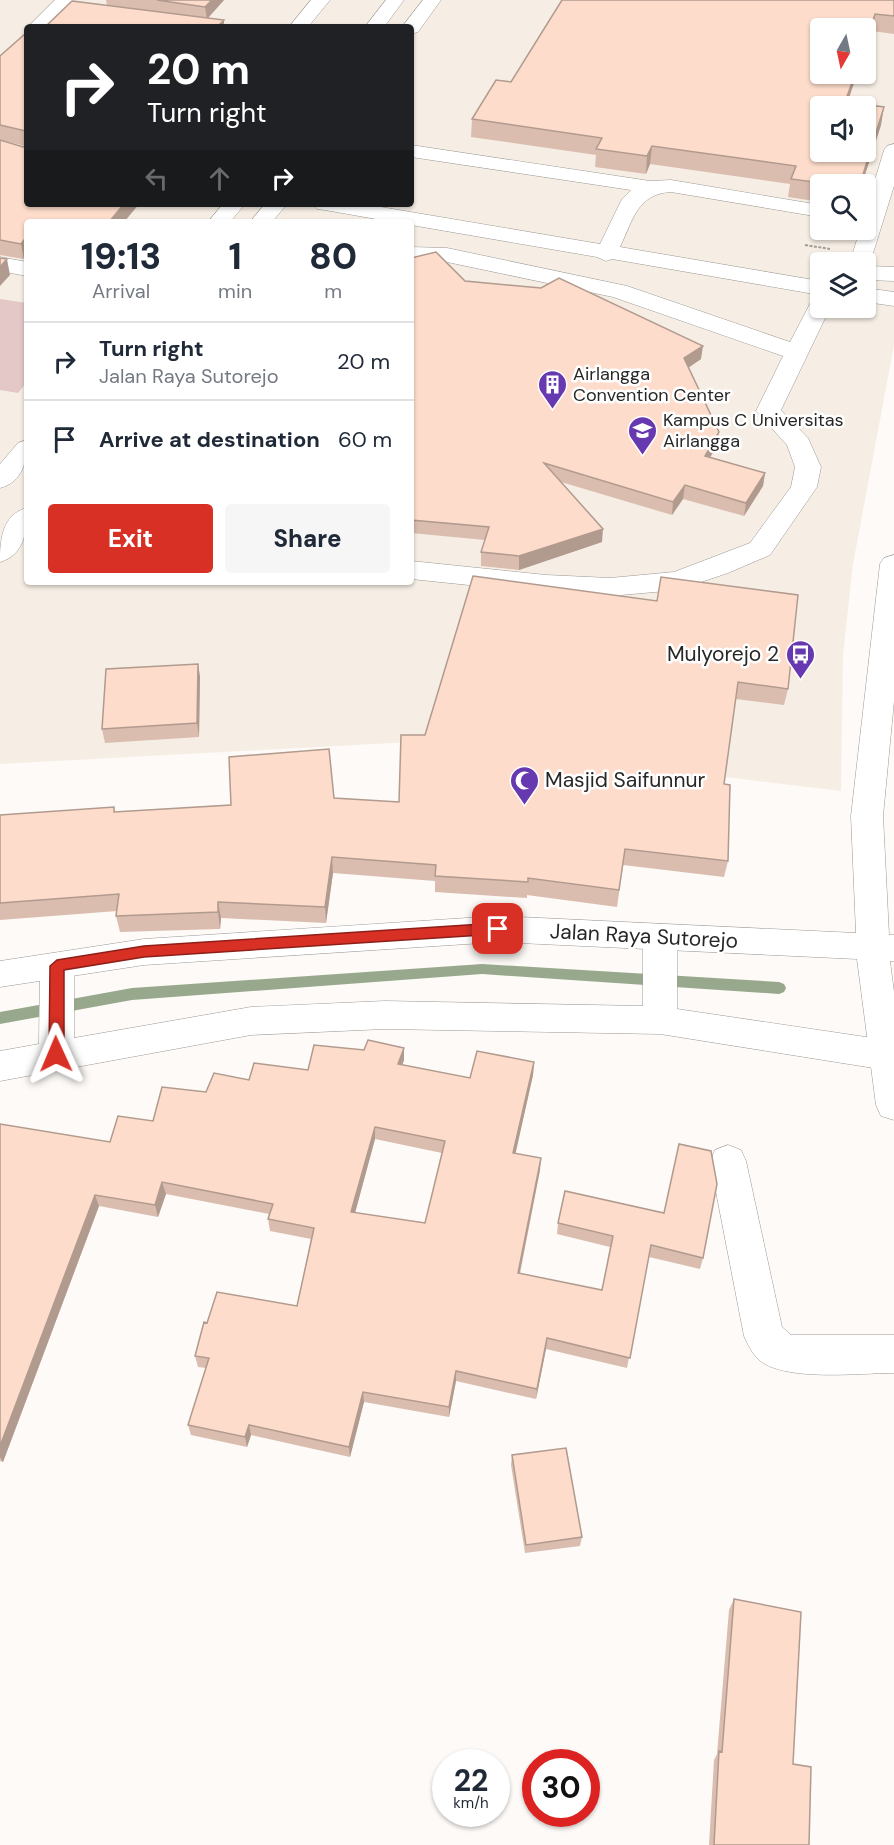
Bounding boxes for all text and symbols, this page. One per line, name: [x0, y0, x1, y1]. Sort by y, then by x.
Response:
north arrow: [810, 18, 876, 84]
map controls: [810, 18, 876, 318]
text: 20 m: [147, 42, 250, 97]
icon: right: [48, 48, 126, 126]
text: Turn right: [147, 95, 267, 130]
button: sound: [810, 96, 876, 162]
icon: left: [140, 162, 173, 195]
icon: ahead: [203, 162, 236, 195]
icon: right: [266, 162, 299, 195]
button: search: [810, 174, 876, 240]
text: 19:13: [81, 233, 161, 280]
text: 1: [228, 233, 242, 280]
text: 80: [309, 233, 357, 280]
button: layers: [810, 252, 876, 318]
text: Arrival: [92, 278, 150, 304]
text: min: [218, 278, 252, 304]
text: m: [324, 278, 342, 304]
text: Turn right: [99, 334, 204, 363]
icon: right: [48, 345, 81, 378]
text: 20 m: [337, 347, 390, 376]
place label: Airlangga Convention Center: [573, 362, 731, 407]
text: Jalan Raya Sutorejo: [99, 363, 279, 389]
building icon: Airlangga Convention Center: [536, 368, 568, 410]
place label: Kampus C Universitas Airlangga: [663, 408, 844, 453]
school or university icon: Kampus C Universitas Airlangga: [626, 414, 658, 456]
icon: arrive: [48, 423, 81, 456]
text: Arrive at destination: [99, 425, 320, 454]
text: 60 m: [338, 425, 392, 454]
button: Exit: [48, 504, 213, 573]
button: Share: [225, 504, 390, 573]
bus stop icon: Mulyorejo 2: [784, 638, 816, 680]
place label: Mulyorejo 2: [667, 640, 779, 668]
mosque icon: Masjid Saifunnur: [508, 764, 540, 806]
place label: Masjid Saifunnur: [545, 766, 705, 794]
pin: [472, 903, 523, 954]
icon: arrive: [481, 912, 514, 945]
street label: Jalan Raya Sutorejo: [549, 917, 739, 955]
position arrow: [24, 1022, 88, 1086]
speed limit sign: 30: [522, 1749, 600, 1827]
text: 22: [454, 1761, 488, 1800]
text: km/h: [453, 1793, 489, 1813]

